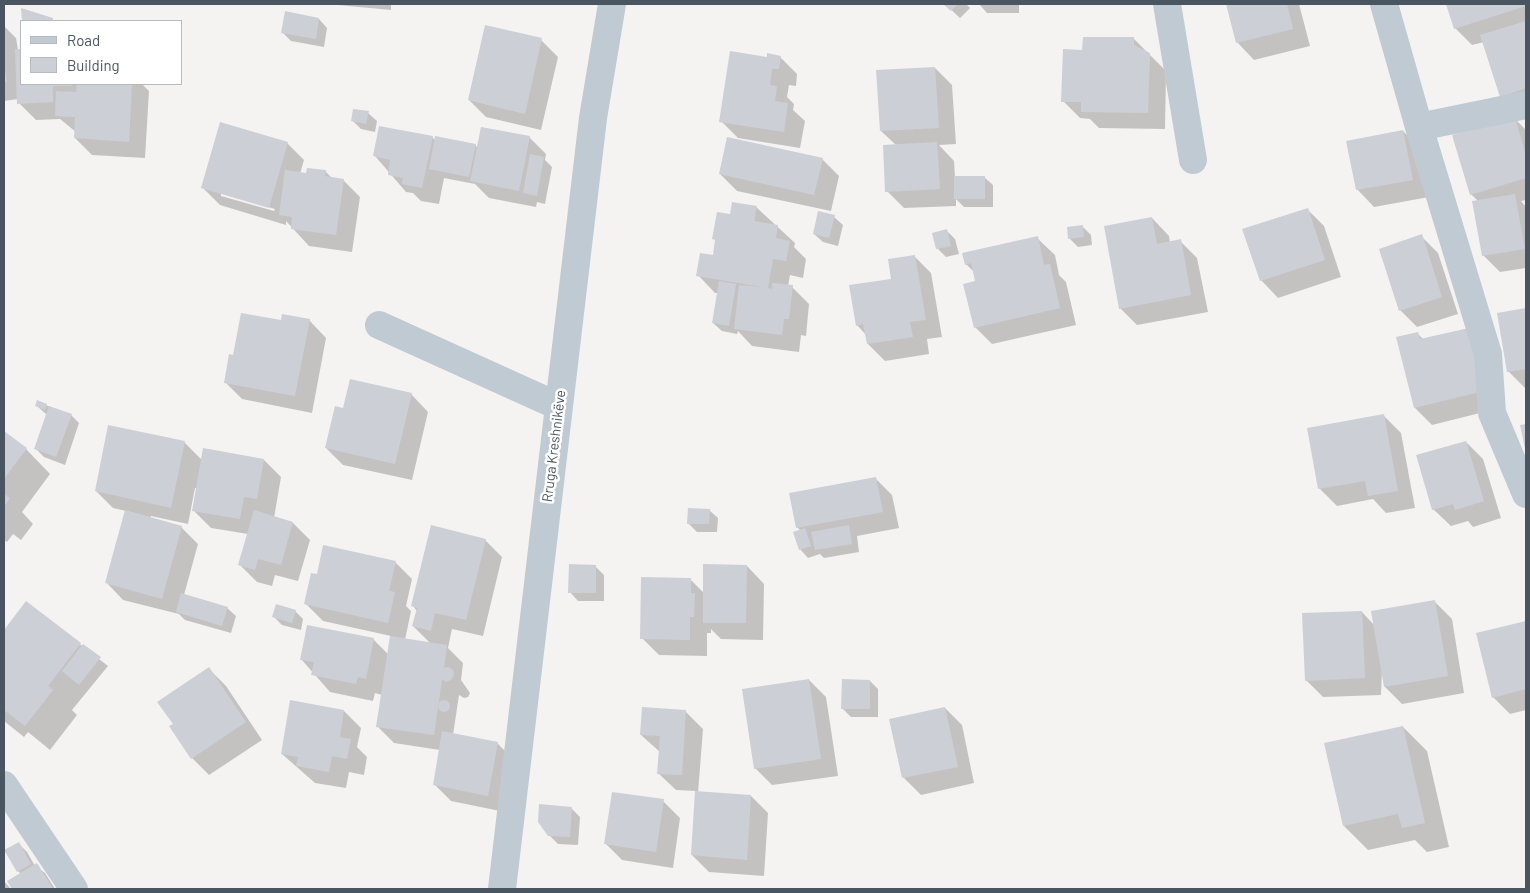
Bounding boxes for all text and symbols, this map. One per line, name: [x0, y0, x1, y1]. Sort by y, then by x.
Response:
legend: [20, 20, 182, 85]
text: Road: [67, 31, 100, 49]
text: Building: [67, 56, 120, 74]
street label: Rruga Kreshnikëve: [539, 389, 569, 503]

